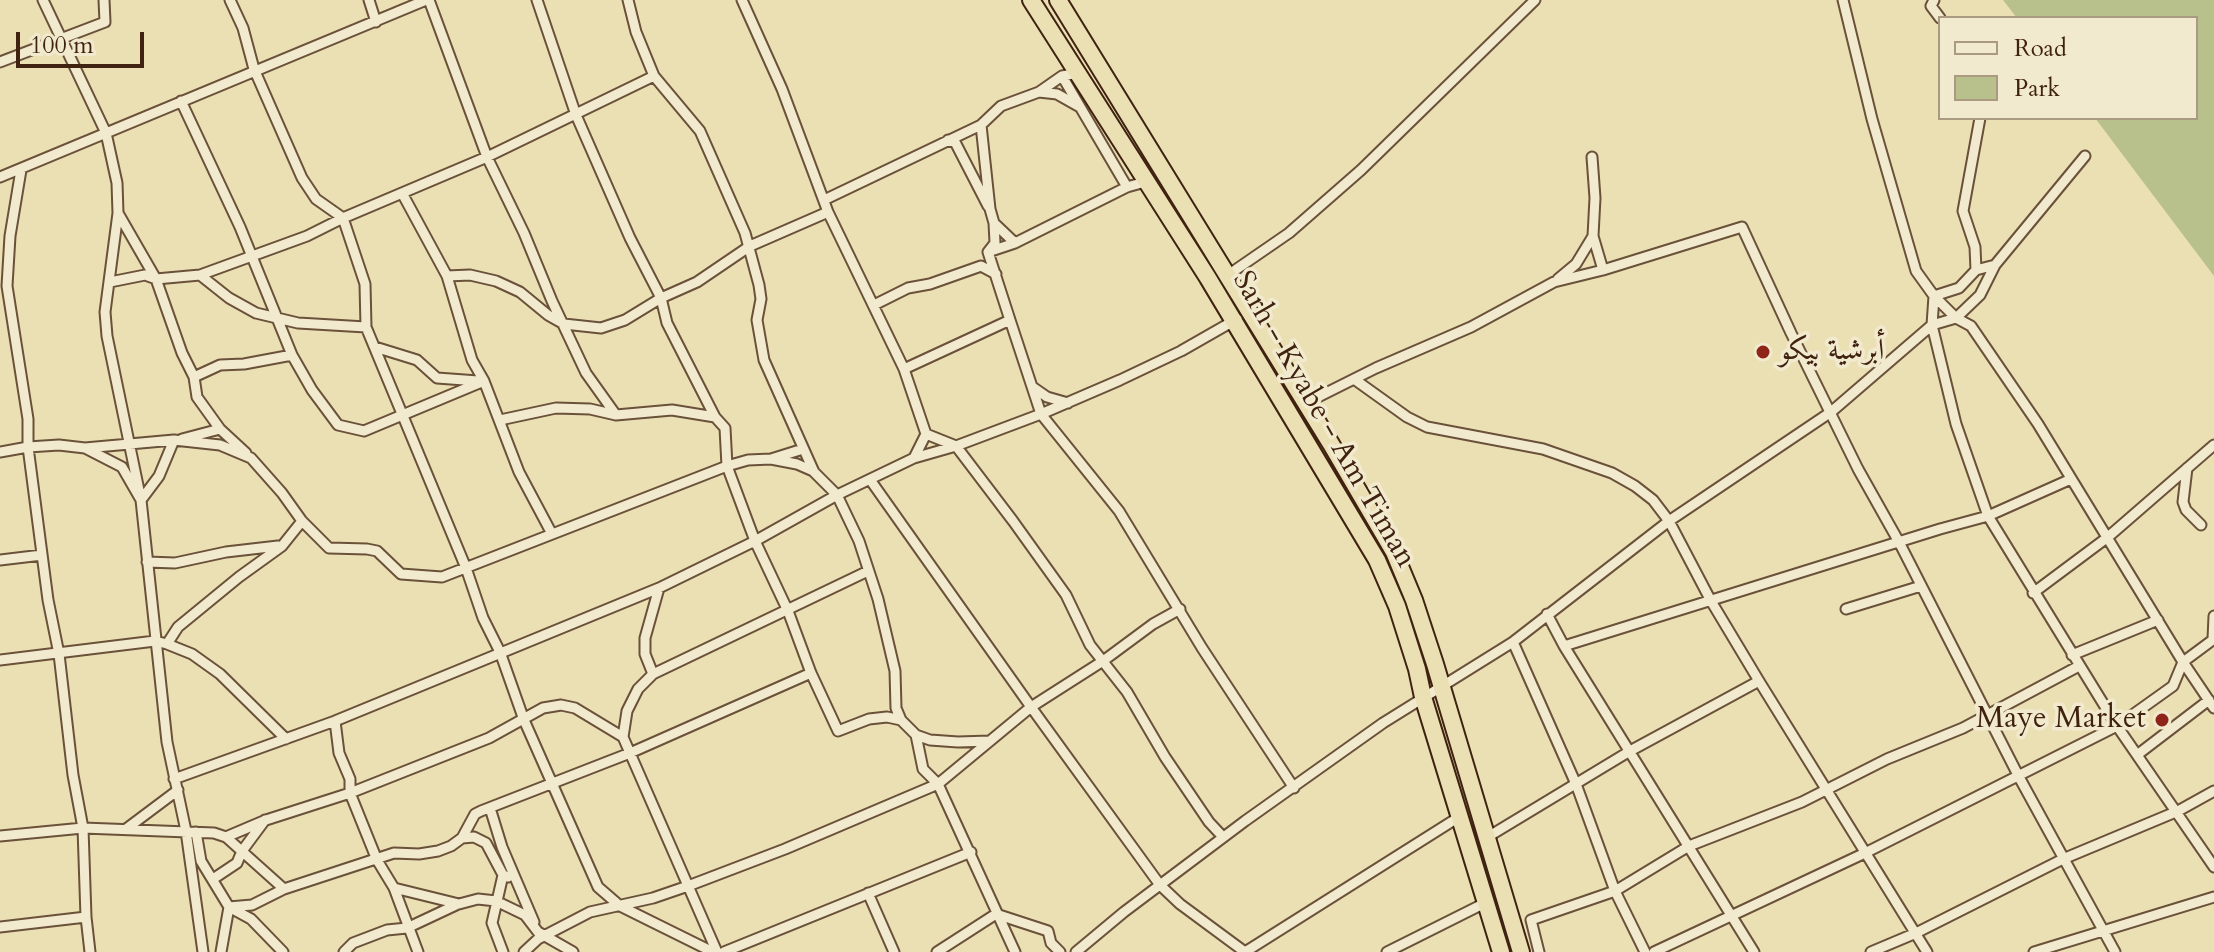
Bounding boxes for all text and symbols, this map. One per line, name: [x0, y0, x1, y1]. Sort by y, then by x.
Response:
scale bar: [20, 16, 148, 66]
legend: [1938, 16, 2198, 120]
text: 100 m: [30, 29, 94, 62]
text: Road: [2014, 32, 2067, 65]
text: Park: [2014, 72, 2060, 105]
street label: Sarh - Kyabe - Am Timan: [1223, 266, 1423, 574]
place label: أبرشية بيكو: [1779, 334, 1884, 370]
marker: أبرشية بيكو: [1754, 343, 1772, 361]
place label: Maye Market: [1976, 702, 2146, 738]
marker: Maye Market: [2153, 711, 2171, 729]

